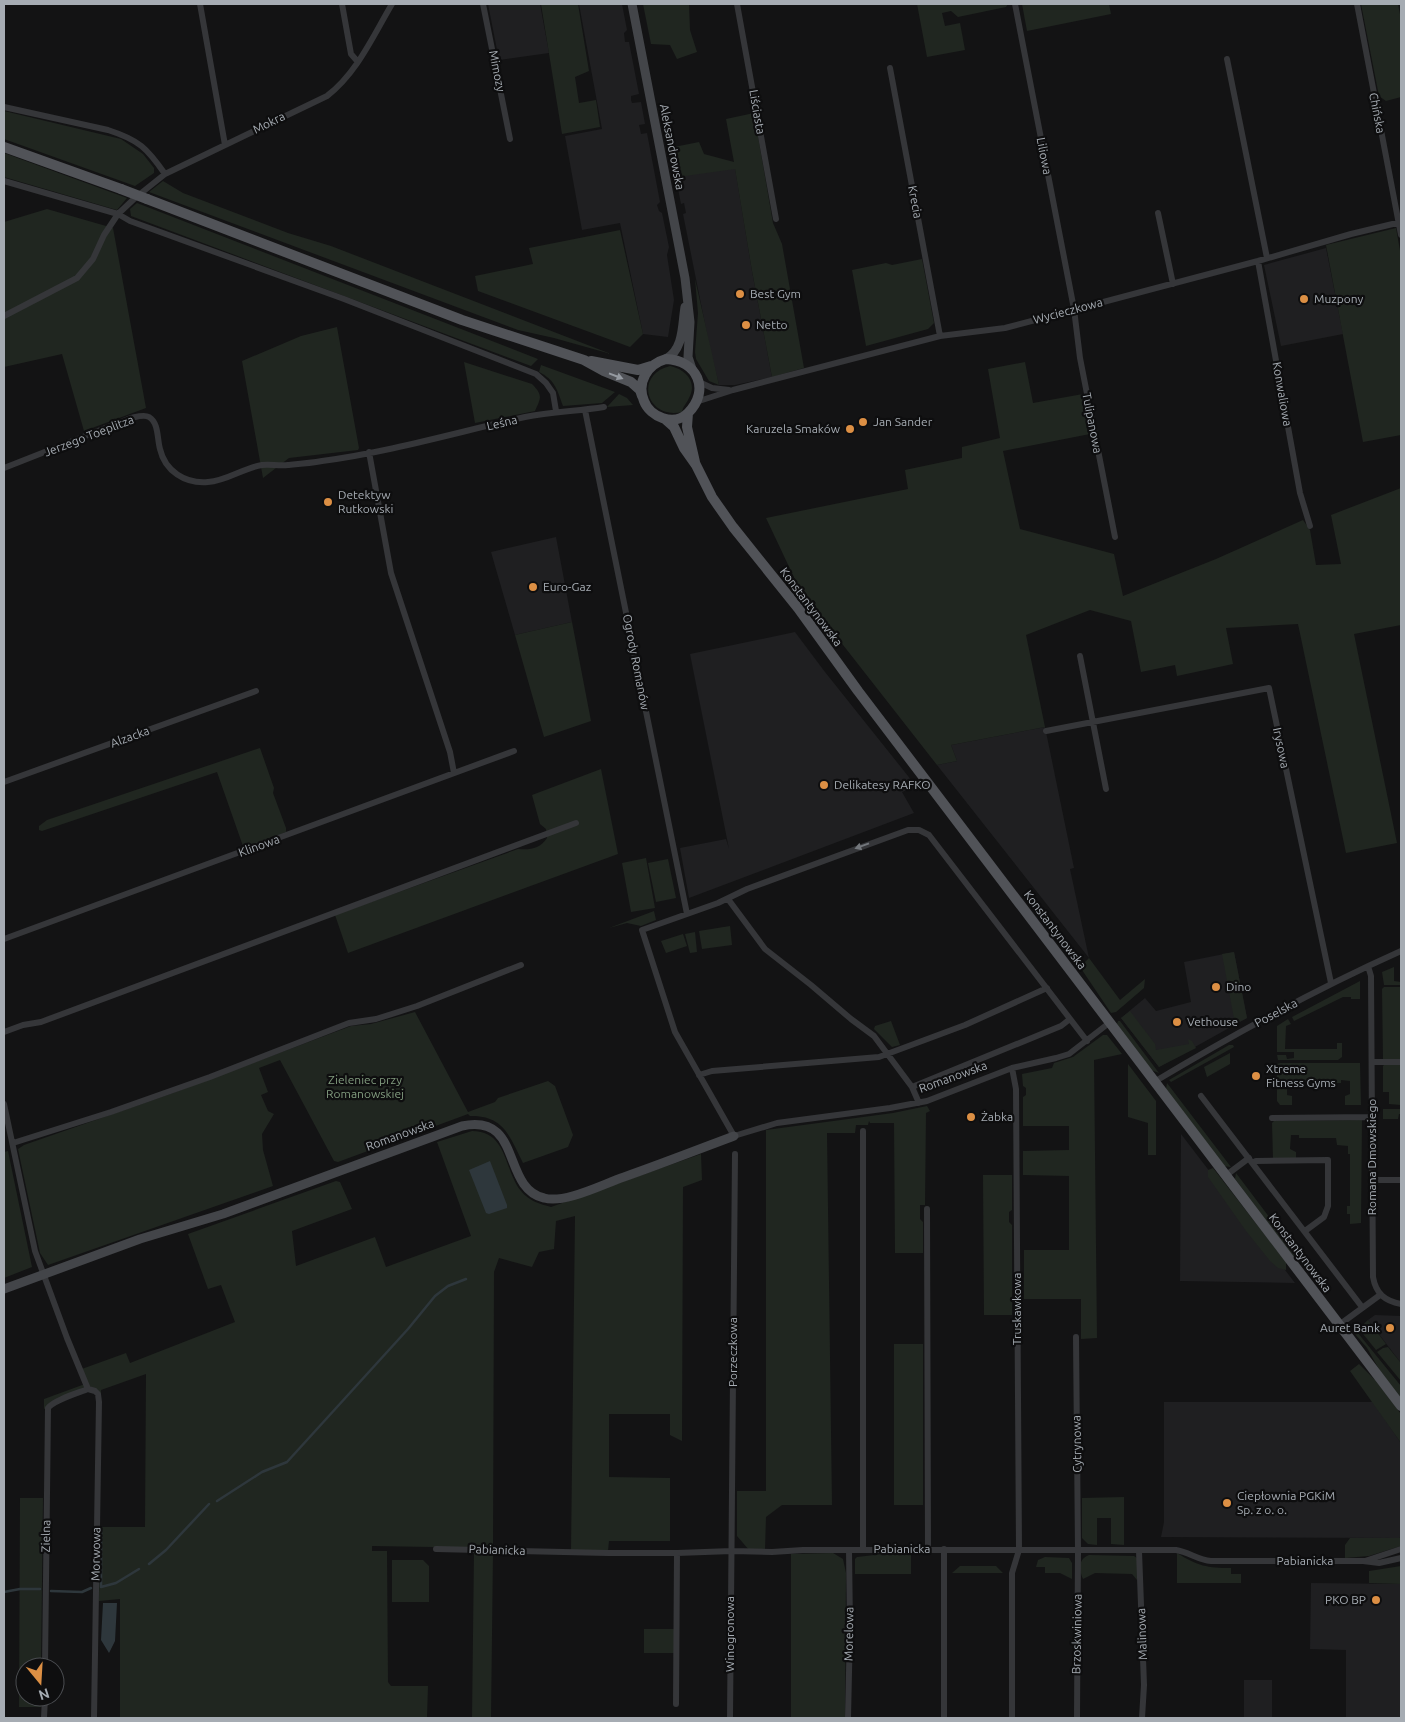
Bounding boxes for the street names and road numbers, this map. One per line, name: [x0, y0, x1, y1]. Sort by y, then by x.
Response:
street label: Mimozy: [487, 49, 508, 93]
street label: Liściasta: [747, 89, 768, 135]
street label: Chińska: [1367, 91, 1388, 134]
street label: Aleksandrowska: [658, 103, 687, 191]
street label: Mokra: [251, 109, 287, 136]
street label: Liliowa: [1035, 136, 1054, 176]
street label: Krecia: [906, 184, 925, 219]
street label: Wycieczkowa: [1032, 295, 1104, 326]
street label: Konwaliowa: [1270, 361, 1295, 427]
street label: Tulipanowa: [1080, 391, 1105, 454]
street label: Jerzego Toeplitza: [42, 412, 135, 459]
street label: Leśna: [485, 413, 518, 432]
street label: Konstantynowska: [778, 565, 845, 649]
street label: Ogrody Romanów: [621, 613, 652, 712]
street label: Alzacka: [109, 724, 151, 750]
street label: Irysowa: [1271, 726, 1292, 769]
street label: Klinowa: [237, 832, 281, 859]
street label: Konstantynowska: [1022, 888, 1089, 972]
street label: Poselska: [1252, 996, 1299, 1029]
street label: Romanowska: [917, 1058, 989, 1095]
street label: Romana Dmowskiego: [1365, 1099, 1378, 1215]
street label: Romanowska: [364, 1116, 436, 1153]
street label: Konstantynowska: [1267, 1211, 1334, 1295]
street label: Truskawkowa: [1010, 1273, 1023, 1345]
street label: Porzeczkowa: [726, 1317, 739, 1387]
street label: Cytrynowa: [1069, 1415, 1084, 1473]
street label: Zielna: [39, 1520, 52, 1552]
street label: Morwowa: [89, 1527, 102, 1581]
street label: Pabianicka: [468, 1542, 526, 1557]
street label: Pabianicka: [874, 1542, 930, 1555]
street label: Pabianicka: [1277, 1554, 1333, 1567]
street label: Brzoskwiniowa: [1069, 1594, 1084, 1674]
street label: Winogronowa: [723, 1596, 736, 1672]
street label: Morelowa: [842, 1607, 855, 1661]
street label: Malinowa: [1134, 1608, 1149, 1660]

